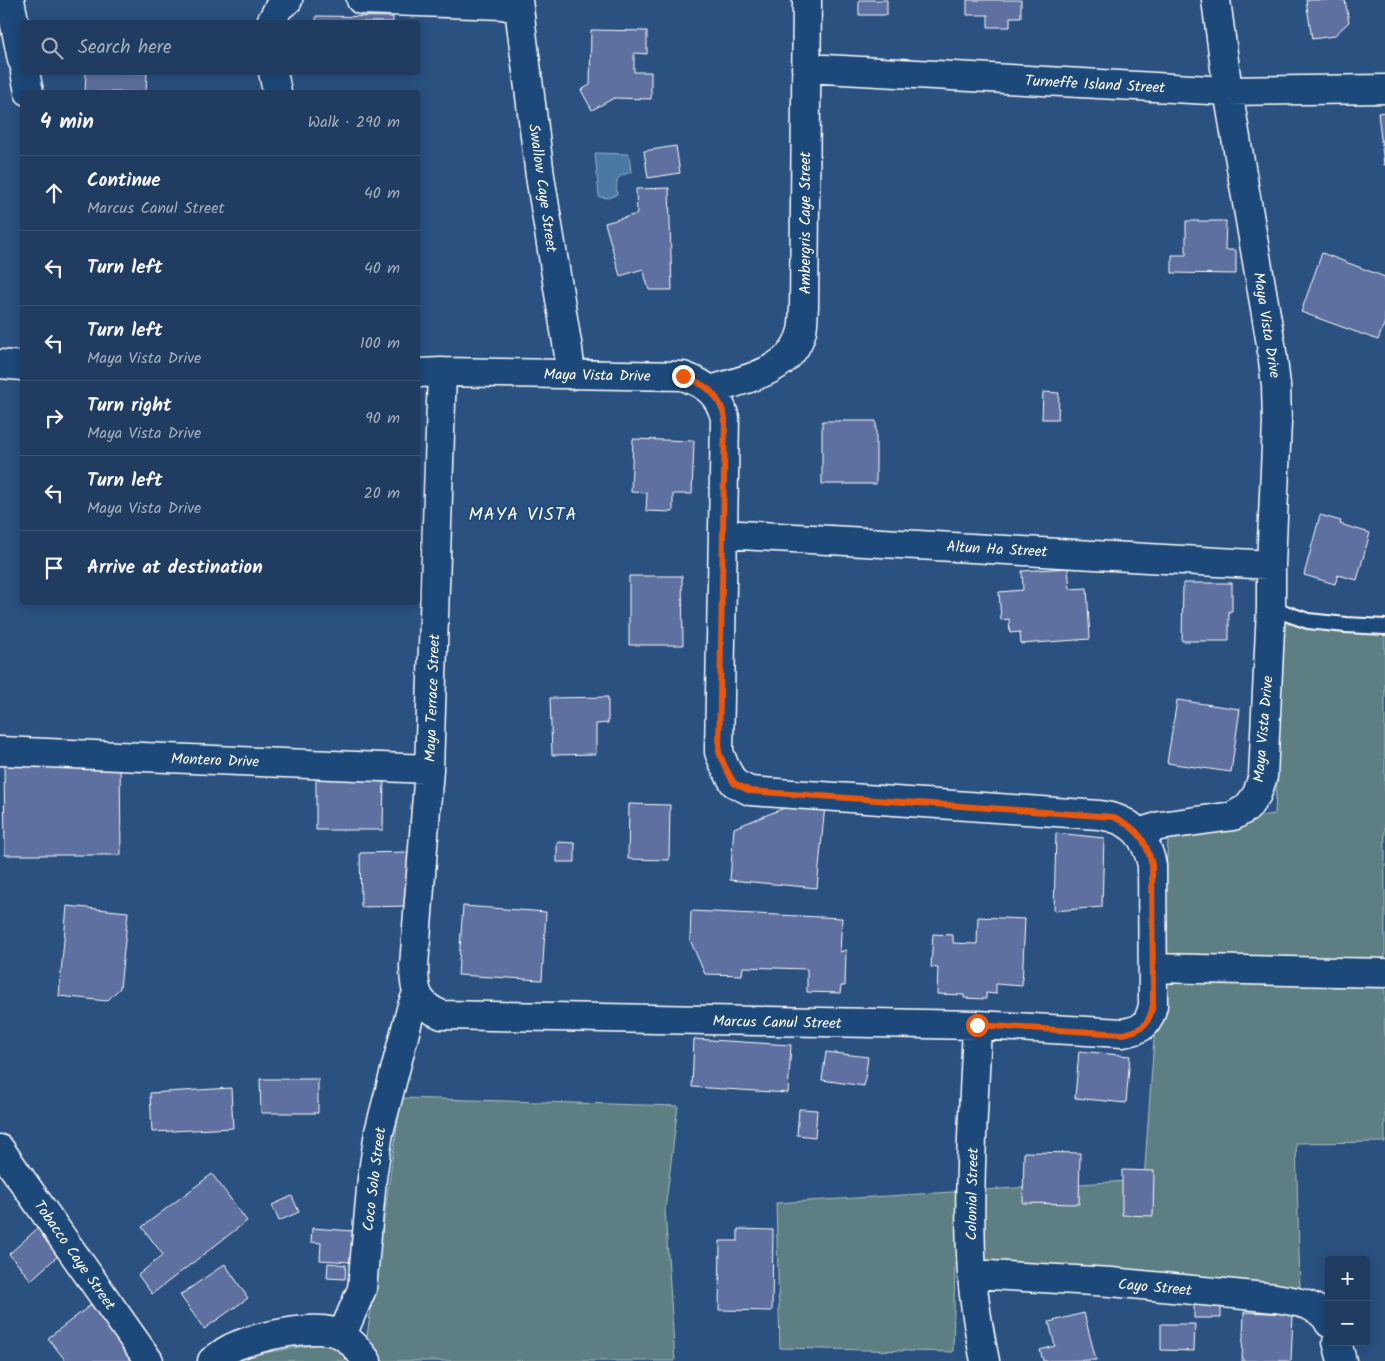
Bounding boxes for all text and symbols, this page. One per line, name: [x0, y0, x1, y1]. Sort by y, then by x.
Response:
search box: [20, 20, 420, 75]
text: Search here: [78, 33, 172, 63]
icon: search: [38, 34, 66, 62]
street label: Turneffe Island Street: [1024, 69, 1166, 101]
text: 4 min: [40, 106, 94, 139]
text: Walk · 290 m: [308, 110, 400, 135]
street label: Swallow Caye Street: [521, 122, 563, 254]
street label: Ambergris Caye Street: [794, 152, 818, 294]
text: Continue: [87, 166, 160, 196]
icon: ahead: [40, 179, 68, 207]
text: 40 m: [364, 181, 400, 206]
text: Marcus Canul Street: [87, 196, 225, 221]
text: Turn left: [87, 253, 162, 283]
icon: left: [40, 254, 68, 282]
text: 40 m: [364, 256, 400, 281]
street label: Maya Vista Drive: [1246, 270, 1286, 380]
text: Turn left: [87, 316, 162, 346]
icon: left: [40, 329, 68, 357]
text: 100 m: [360, 331, 400, 356]
text: Maya Vista Drive: [87, 346, 201, 371]
street label: Maya Vista Drive: [543, 363, 651, 389]
route end: [672, 365, 695, 388]
text: Turn right: [87, 391, 172, 421]
icon: right: [40, 404, 68, 432]
text: 90 m: [365, 406, 400, 431]
text: Maya Vista Drive: [87, 421, 201, 446]
text: Turn left: [87, 466, 162, 496]
icon: left: [40, 479, 68, 507]
text: 20 m: [364, 481, 400, 506]
text: Maya Vista Drive: [87, 496, 201, 521]
district label: MAYA VISTA: [469, 501, 577, 530]
street label: Altun Ha Street: [946, 535, 1048, 565]
text: Arrive at destination: [87, 553, 263, 583]
icon: arrive: [40, 554, 68, 582]
street label: Maya Terrace Street: [419, 633, 447, 763]
street label: Maya Vista Drive: [1247, 674, 1281, 783]
street label: Montero Drive: [170, 747, 260, 775]
street label: Marcus Canul Street: [712, 1010, 842, 1036]
route start: [966, 1014, 989, 1037]
street label: Coco Solo Street: [357, 1126, 393, 1232]
street label: Colonial Street: [960, 1147, 986, 1241]
street label: Tobacco Caye Street: [27, 1196, 121, 1316]
map controls: [1325, 1256, 1370, 1346]
button: +: [1325, 1256, 1370, 1301]
street label: Cayo Street: [1117, 1273, 1193, 1303]
button: −: [1325, 1301, 1370, 1346]

